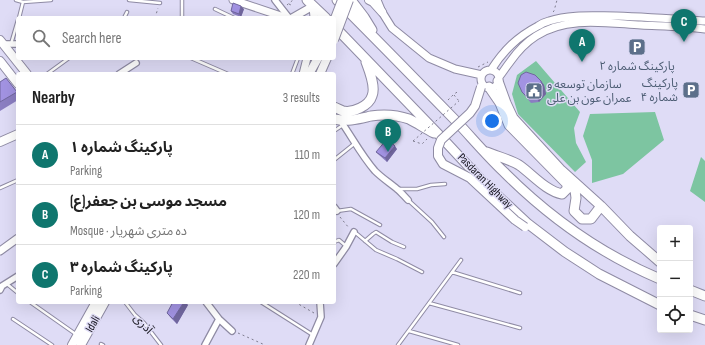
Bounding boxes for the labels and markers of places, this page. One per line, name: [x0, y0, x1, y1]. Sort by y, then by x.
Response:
pin: C: [671, 9, 697, 42]
pin: A: [569, 29, 595, 62]
parking icon: پارکینگ شماره ۲: [627, 37, 647, 57]
place label: پارکینگ شماره ۲: [599, 59, 675, 74]
place label: پارکینگ شماره ۴: [641, 76, 678, 105]
place label: سازمان توسعه و عمران عون بن علی: [547, 77, 632, 106]
parking icon: پارکینگ شماره ۴: [681, 80, 701, 100]
public building icon: سازمان توسعه و عمران عون بن علی: [524, 81, 544, 101]
pin: B: [375, 119, 401, 152]

